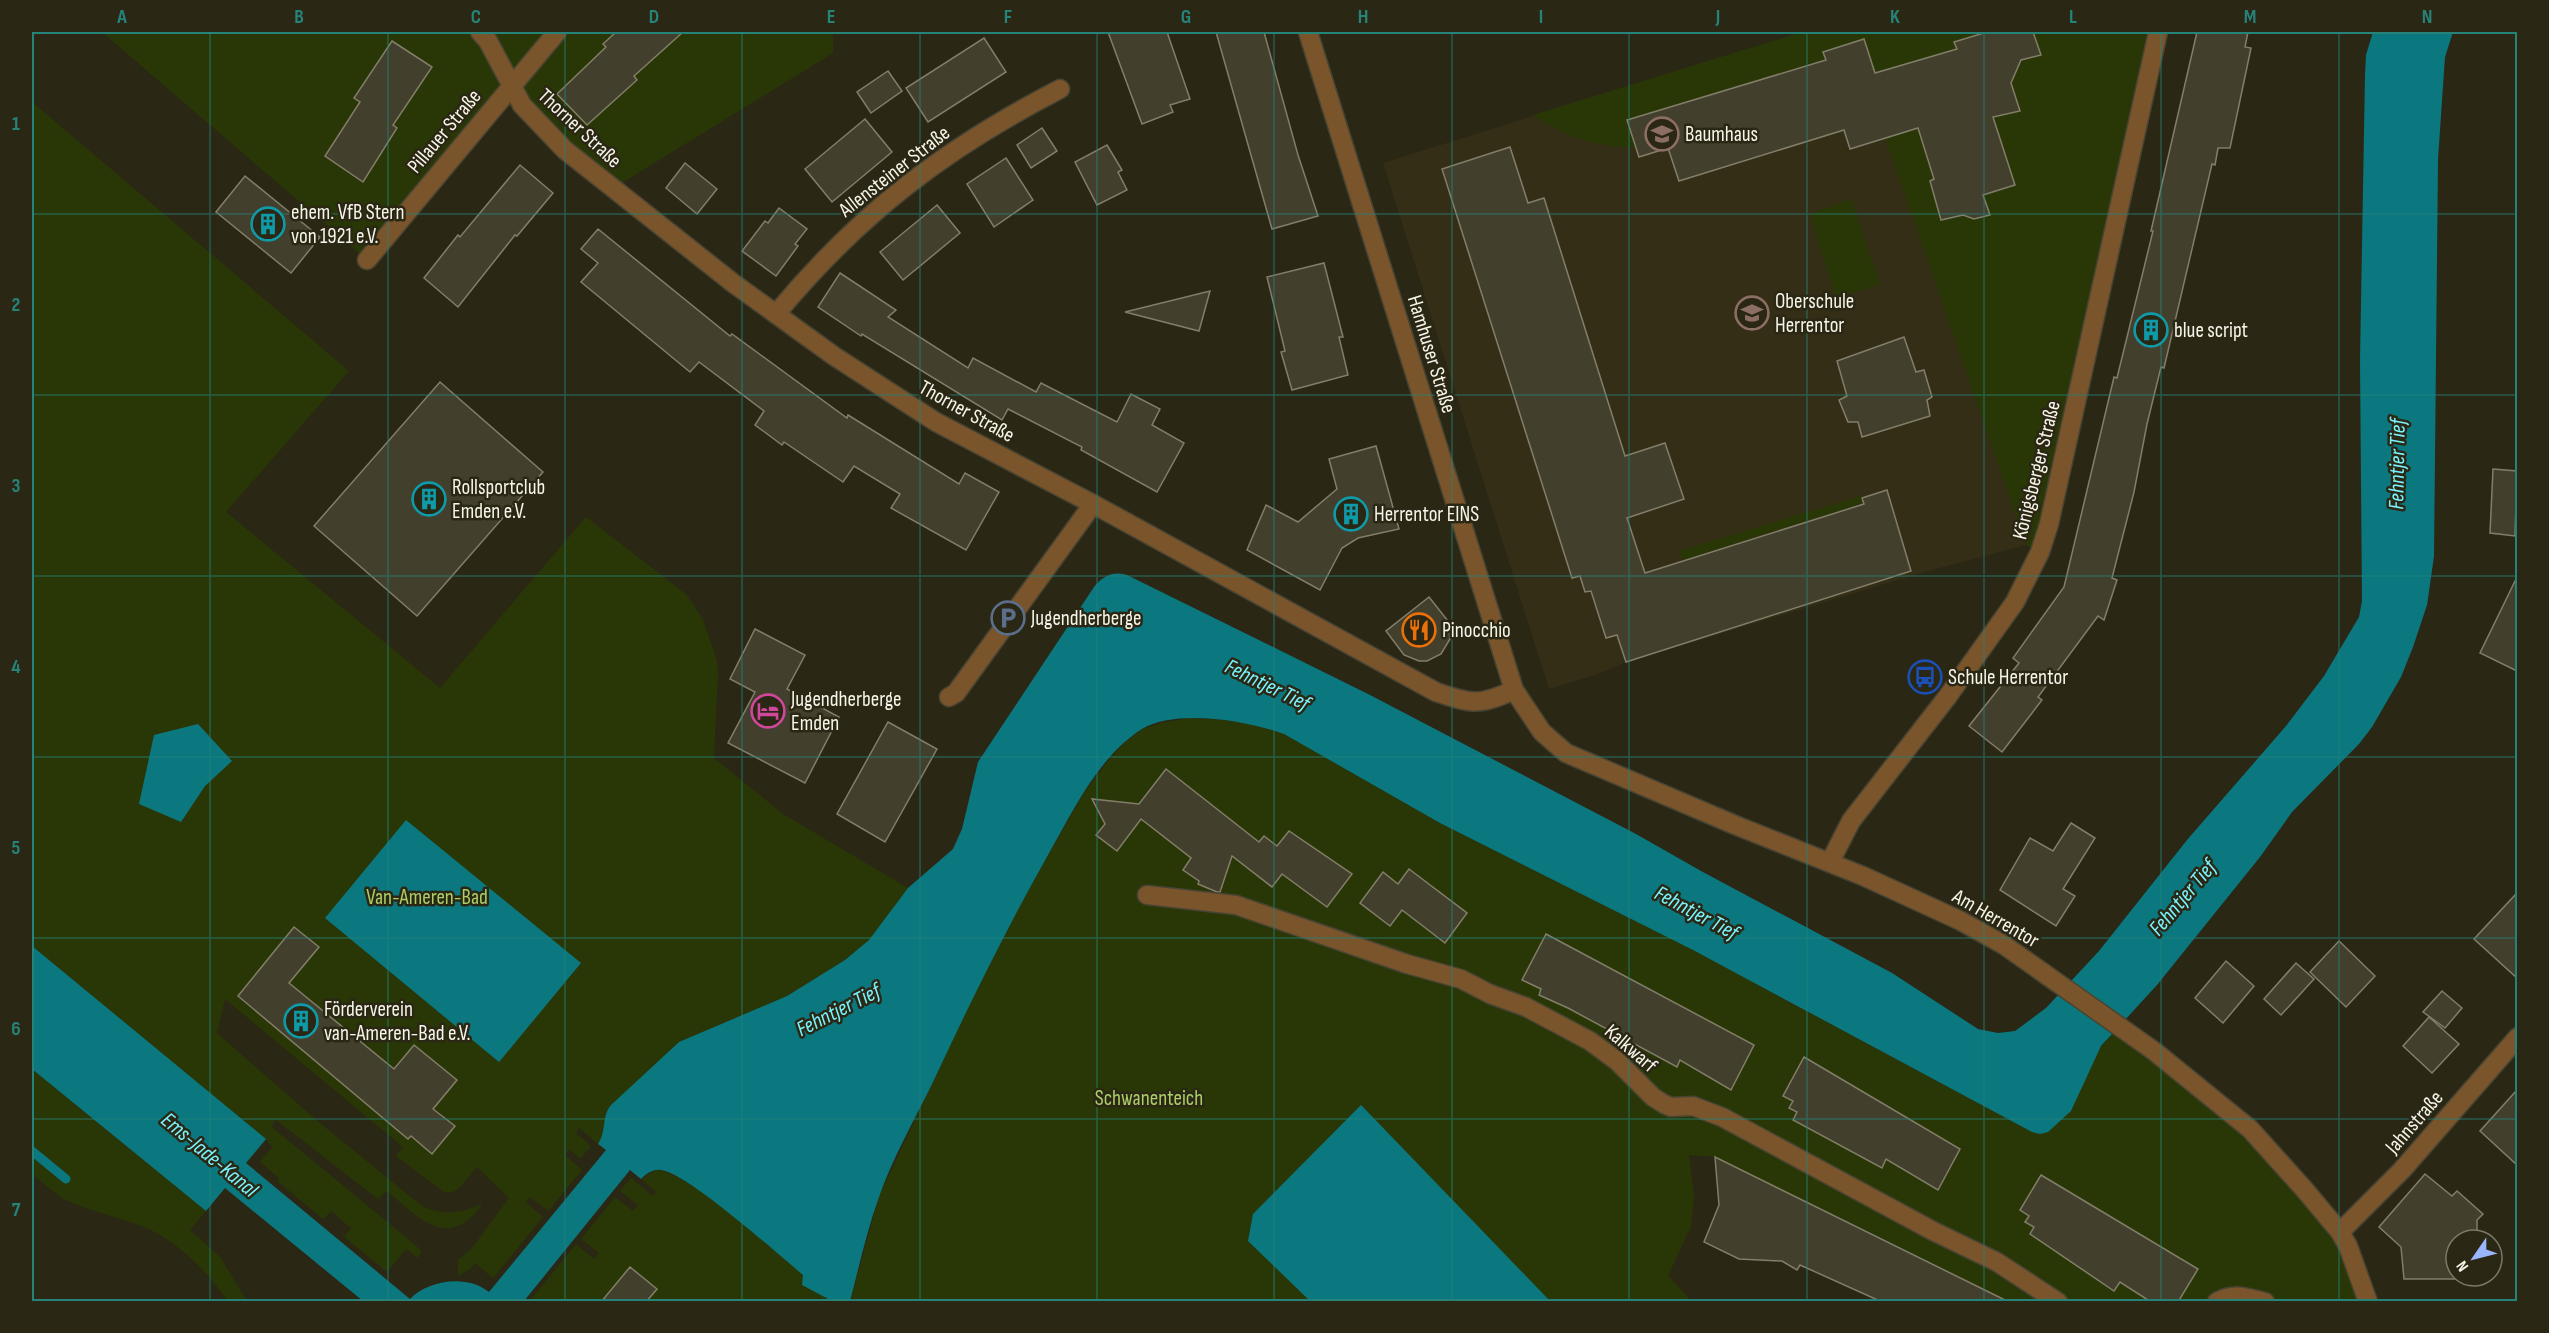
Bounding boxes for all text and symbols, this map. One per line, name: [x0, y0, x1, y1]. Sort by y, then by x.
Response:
text: A: [116, 5, 127, 29]
text: B: [294, 5, 304, 29]
text: C: [471, 5, 481, 29]
text: D: [649, 5, 659, 29]
text: E: [827, 5, 835, 29]
text: F: [1004, 5, 1012, 29]
text: G: [1181, 5, 1191, 29]
text: H: [1358, 5, 1368, 29]
text: I: [1539, 5, 1543, 29]
text: J: [1715, 5, 1720, 29]
text: K: [1890, 5, 1900, 29]
text: L: [2069, 5, 2077, 29]
text: M: [2244, 5, 2256, 29]
text: N: [2422, 5, 2432, 29]
street label: Thorner Straße: [533, 83, 627, 173]
street label: Pillauer Straße: [402, 84, 487, 178]
text: 1: [12, 112, 20, 136]
school or university icon: Baumhaus: [1644, 116, 1680, 152]
street label: Allensteiner Straße: [833, 120, 955, 223]
place label: Baumhaus: [1685, 122, 1758, 147]
place label: ehem. VfB Stern von 1921 e.V.: [291, 200, 404, 249]
building icon: ehem. VfB Stern von 1921 e.V.: [250, 206, 286, 242]
place label: Oberschule Herrentor: [1775, 289, 1854, 338]
street label: Hamhuser Straße: [1402, 292, 1461, 416]
text: 2: [12, 293, 20, 317]
school or university icon: Oberschule Herrentor: [1734, 295, 1770, 331]
building icon: blue script: [2133, 312, 2169, 348]
place label: blue script: [2174, 318, 2248, 343]
street label: Thorner Straße: [915, 375, 1019, 448]
street label: Königsberger Straße: [2007, 398, 2066, 542]
water label: Fehntjer Tief: [2383, 416, 2412, 510]
text: 3: [12, 474, 21, 498]
place label: Rollsportclub Emden e.V.: [452, 475, 545, 524]
building icon: Rollsportclub Emden e.V.: [411, 481, 447, 517]
building icon: Herrentor EINS: [1333, 496, 1369, 532]
place label: Herrentor EINS: [1374, 502, 1479, 527]
parking icon: Jugendherberge: [990, 600, 1026, 636]
place label: Jugendherberge: [1030, 606, 1141, 631]
restaurant icon: Pinocchio: [1401, 612, 1437, 648]
place label: Pinocchio: [1442, 618, 1511, 643]
water label: Fehntjer Tief: [1220, 653, 1316, 718]
text: 4: [11, 655, 21, 679]
bus stop icon: Schule Herrentor: [1907, 659, 1943, 695]
place label: Schule Herrentor: [1948, 665, 2068, 690]
place label: Jugendherberge Emden: [790, 687, 901, 736]
hotel icon: Jugendherberge Emden: [750, 693, 786, 729]
text: 5: [12, 836, 21, 860]
water label: Fehntjer Tief: [2144, 853, 2224, 942]
water label: Fehntjer Tief: [1650, 880, 1744, 947]
street label: Am Herrentor: [1947, 883, 2043, 953]
park label: Van-Ameren-Bad: [366, 885, 488, 910]
water label: Fehntjer Tief: [792, 977, 887, 1043]
place label: Förderverein van-Ameren-Bad e.V.: [324, 997, 470, 1046]
building icon: Förderverein van-Ameren-Bad e.V.: [283, 1003, 319, 1039]
text: 6: [11, 1017, 21, 1041]
street label: Kalkwarf: [1599, 1019, 1663, 1079]
park label: Schwanenteich: [1095, 1086, 1203, 1111]
street label: Jahnstraße: [2380, 1086, 2449, 1160]
water label: Ems-Jade-Kanal: [155, 1107, 264, 1204]
text: 7: [12, 1198, 21, 1222]
north arrow: [2444, 1228, 2504, 1288]
text: N: [2453, 1257, 2473, 1275]

